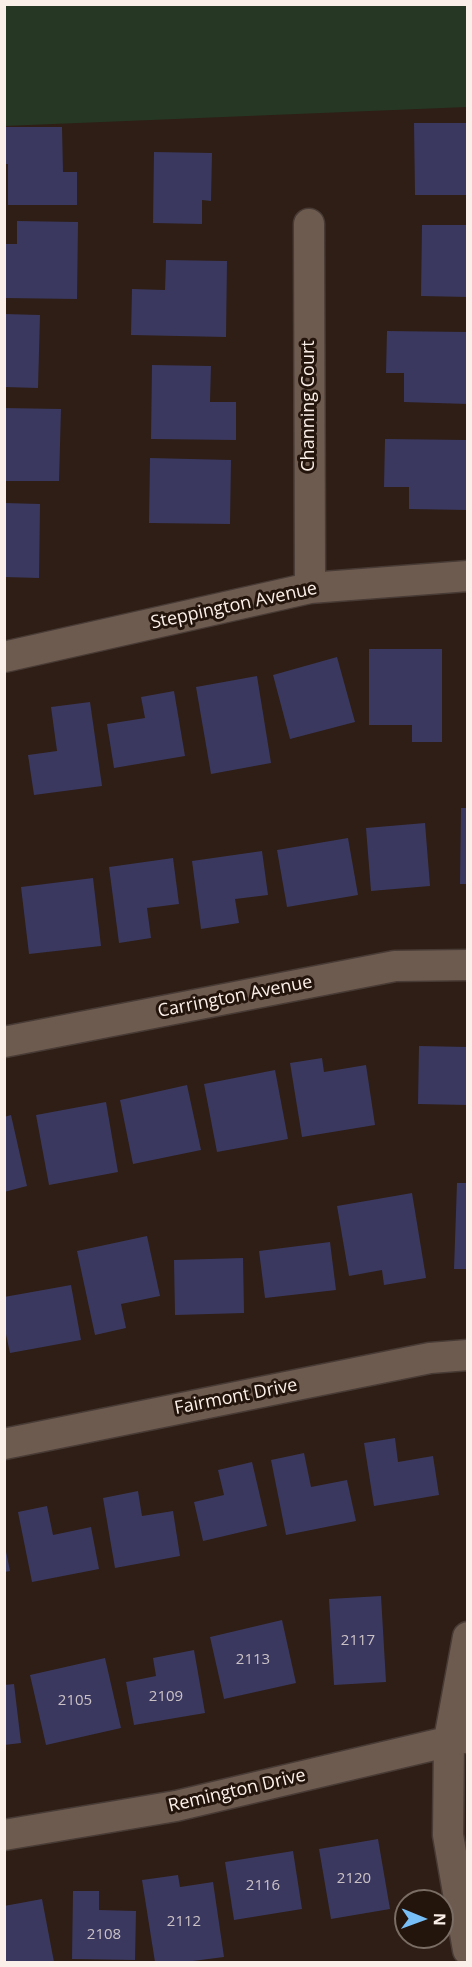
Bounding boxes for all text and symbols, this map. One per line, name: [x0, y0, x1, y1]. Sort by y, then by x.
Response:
street label: Channing Court: [298, 340, 320, 472]
street label: Steppington Avenue: [149, 578, 319, 634]
street label: Carrington Avenue: [156, 971, 314, 1023]
street label: Fairmont Drive: [173, 1374, 299, 1420]
house number: 2117: [341, 1632, 375, 1650]
house number: 2113: [236, 1651, 270, 1669]
house number: 2109: [149, 1688, 183, 1706]
house number: 2105: [58, 1692, 92, 1710]
street label: Remington Drive: [166, 1765, 308, 1817]
house number: 2120: [337, 1870, 371, 1888]
house number: 2116: [246, 1877, 280, 1895]
north arrow: [394, 1889, 454, 1949]
house number: 2112: [167, 1913, 201, 1931]
text: N: [429, 1913, 451, 1926]
house number: 2108: [87, 1926, 121, 1944]

